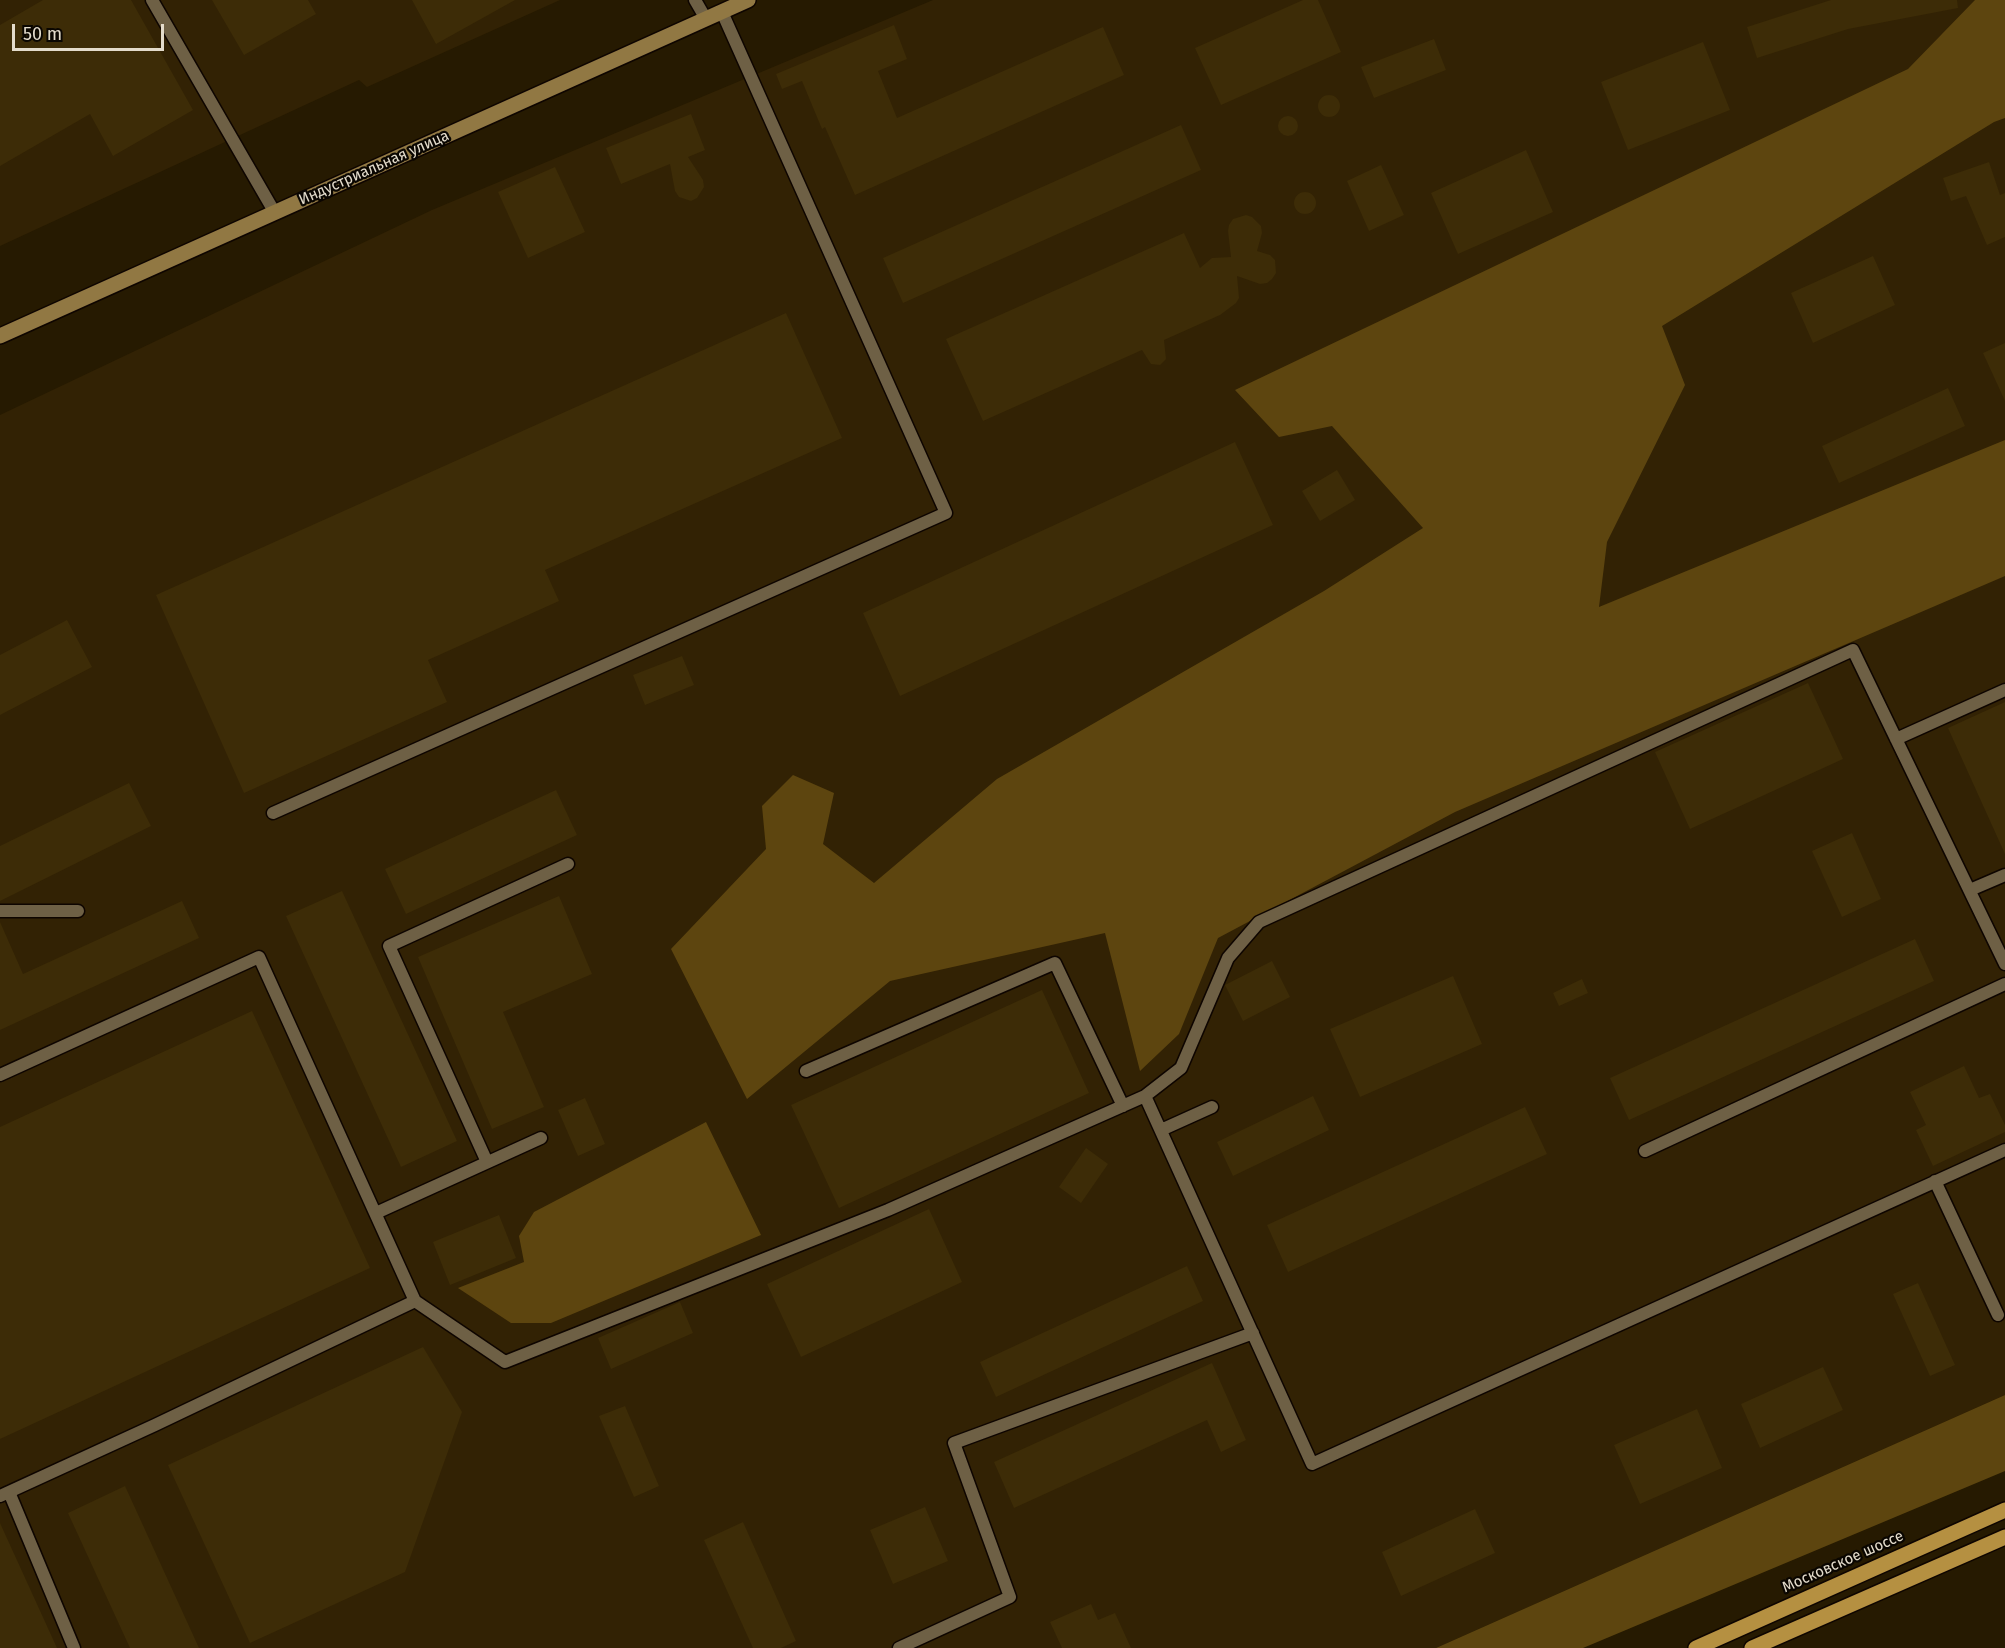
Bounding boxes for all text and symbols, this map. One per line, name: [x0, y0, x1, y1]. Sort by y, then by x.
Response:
scale bar: [15, 12, 166, 50]
text: 50 m: [23, 23, 62, 45]
street label: Индустриальная улица: [296, 127, 452, 209]
street label: Московское шоссе: [1780, 1527, 1906, 1597]

